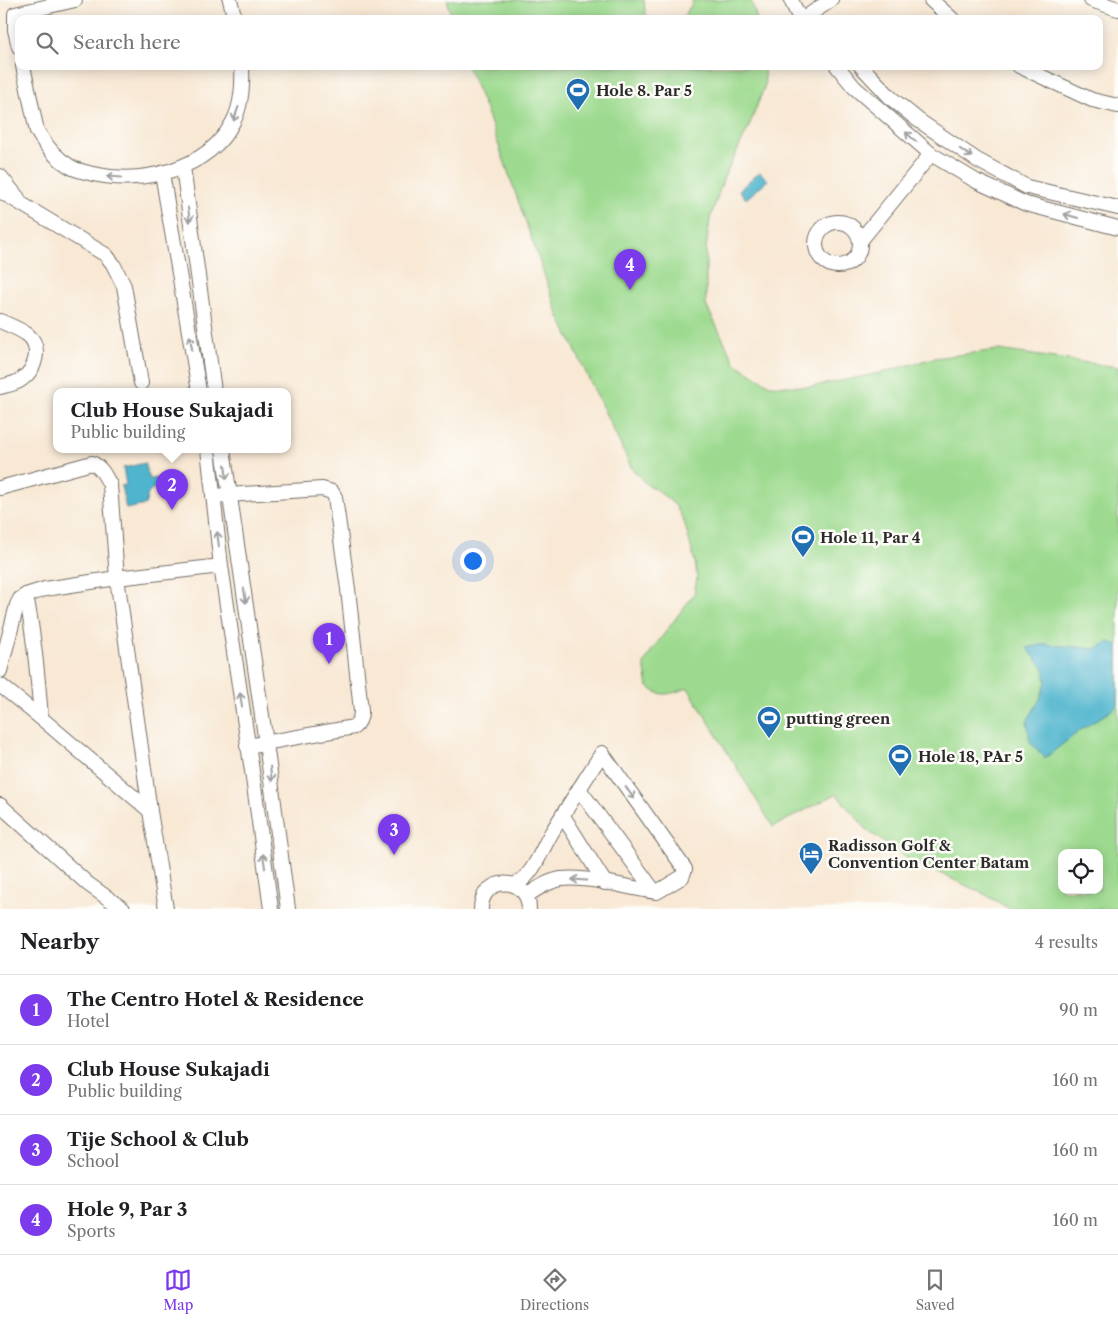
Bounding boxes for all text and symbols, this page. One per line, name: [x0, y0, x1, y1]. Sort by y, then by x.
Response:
search box: [15, 15, 1103, 70]
icon: search: [33, 29, 61, 57]
text: Search here: [73, 31, 181, 54]
sports icon: Hole 8. Par 5: [565, 77, 591, 111]
place label: Hole 8. Par 5: [596, 81, 692, 100]
one-way arrow: [231, 106, 240, 121]
one-way arrow: [905, 131, 918, 142]
one-way arrow: [958, 148, 972, 158]
one-way arrow: [106, 172, 122, 181]
one-way arrow: [185, 206, 195, 222]
one-way arrow: [1063, 211, 1079, 221]
pin: 4: [614, 249, 646, 290]
one-way arrow: [185, 336, 195, 352]
popup: [53, 388, 291, 453]
text: Club House Sukajadi: [71, 399, 273, 422]
text: Public building: [71, 422, 185, 442]
one-way arrow: [222, 464, 232, 480]
pin: 2: [156, 469, 188, 510]
sports icon: Hole 11, Par 4: [790, 524, 816, 558]
place label: Hole 11, Par 4: [820, 528, 921, 547]
one-way arrow: [213, 531, 223, 547]
your location: [460, 548, 486, 574]
one-way arrow: [240, 587, 250, 603]
pin: 1: [313, 623, 345, 664]
one-way arrow: [236, 692, 246, 708]
sports icon: putting green: [756, 705, 782, 739]
place label: putting green: [786, 709, 891, 728]
sports icon: Hole 18, PAr 5: [887, 743, 913, 777]
place label: Hole 18, PAr 5: [918, 747, 1023, 766]
one-way arrow: [266, 766, 276, 782]
one-way arrow: [625, 786, 636, 799]
pin: 3: [378, 814, 410, 855]
place label: Radisson Golf & Convention Center Batam: [828, 836, 1029, 872]
hotel icon: Radisson Golf & Convention Center Batam: [798, 841, 824, 875]
map controls: [1058, 849, 1103, 894]
button: locate: [1058, 849, 1103, 894]
one-way arrow: [259, 853, 269, 869]
one-way arrow: [571, 876, 587, 885]
text: Nearby: [20, 929, 99, 954]
text: 4 results: [1035, 932, 1098, 952]
text: The Centro Hotel & Residence: [67, 988, 364, 1011]
text: 1: [32, 1000, 40, 1020]
text: 90 m: [1059, 1000, 1098, 1020]
text: Hotel: [67, 1011, 110, 1031]
text: Club House Sukajadi: [67, 1058, 270, 1081]
text: 2: [31, 1070, 41, 1090]
text: 160 m: [1053, 1070, 1098, 1090]
text: Public building: [67, 1081, 182, 1101]
text: Tije School & Club: [67, 1128, 249, 1151]
text: 3: [31, 1140, 41, 1160]
text: 160 m: [1053, 1140, 1098, 1160]
text: School: [67, 1151, 119, 1171]
text: Hole 9, Par 3: [67, 1198, 188, 1221]
text: 4: [31, 1210, 41, 1230]
text: 160 m: [1053, 1210, 1098, 1230]
text: Sports: [67, 1221, 116, 1241]
tab: Map: [163, 1266, 193, 1314]
tab: Directions: [520, 1266, 589, 1314]
tab: Saved: [916, 1266, 955, 1314]

